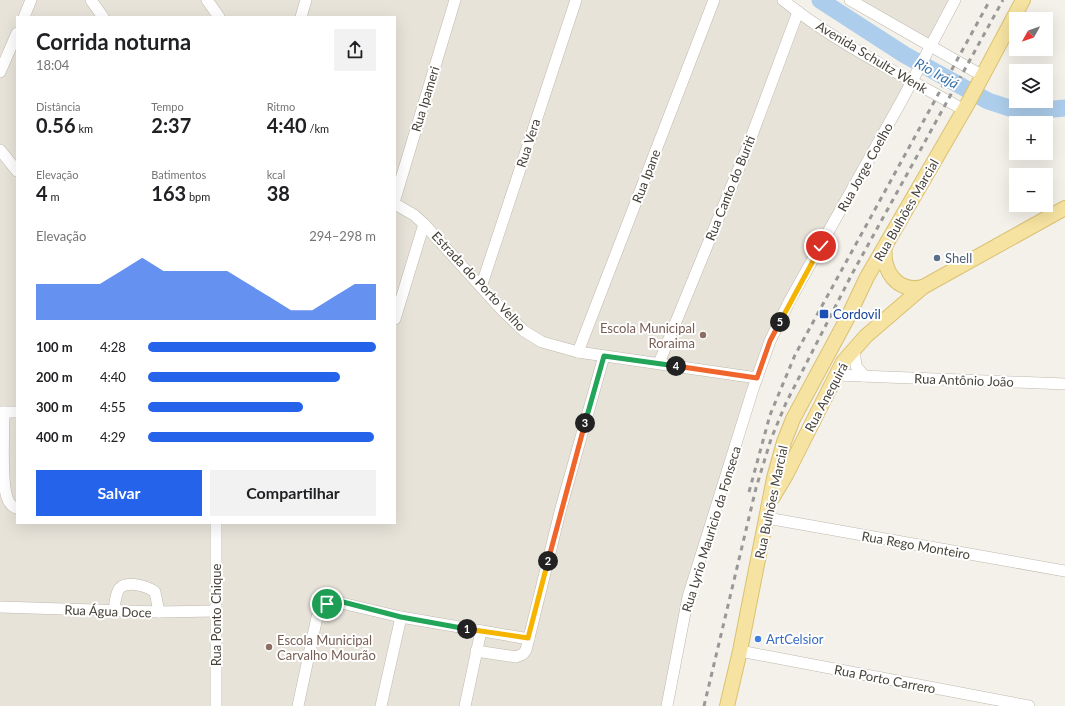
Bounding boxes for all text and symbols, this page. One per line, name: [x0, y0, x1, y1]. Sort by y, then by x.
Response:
north arrow: [1009, 12, 1053, 56]
map controls: [1009, 12, 1053, 212]
street label: Avenida Schultz Wenk: [813, 17, 931, 97]
text: Corrida noturna: [36, 28, 191, 55]
button: share: [334, 29, 376, 71]
water label: Rio Irajá: [912, 54, 963, 92]
text: 18:04: [36, 57, 69, 73]
street label: Rua Ipameri: [407, 64, 443, 134]
button: layers: [1009, 64, 1053, 108]
text: Distância: [36, 100, 81, 113]
text: Tempo: [151, 100, 184, 113]
text: Ritmo: [267, 100, 295, 113]
text: 0.56: [36, 113, 76, 137]
text: 2:37: [151, 113, 191, 137]
text: 4:40: [267, 113, 307, 137]
button: +: [1009, 116, 1053, 160]
street label: Rua Vera: [513, 117, 543, 169]
street label: Rua Jorge Coelho: [834, 120, 896, 214]
text: km: [76, 122, 93, 135]
text: /km: [307, 122, 329, 135]
street label: Rua Canto do Buriti: [702, 133, 758, 243]
street label: Rua Ipane: [628, 147, 664, 205]
street label: Rua Bulhões Marcial: [870, 156, 942, 264]
text: Elevação: [36, 168, 79, 181]
text: Batimentos: [151, 168, 206, 181]
text: kcal: [267, 168, 285, 181]
button: −: [1009, 168, 1053, 212]
text: 4: [36, 181, 48, 205]
text: 163: [151, 181, 186, 205]
text: 38: [267, 181, 290, 205]
text: m: [48, 190, 59, 203]
text: bpm: [186, 190, 210, 203]
text: Elevação: [36, 228, 86, 244]
text: 294–298 m: [309, 228, 376, 244]
street label: Estrada do Porto Velho: [429, 228, 529, 334]
pin: [804, 229, 838, 263]
icon: check: [810, 235, 832, 257]
place label: Shell: [945, 250, 972, 266]
marker: Shell: [932, 253, 942, 263]
place label: Cordovil: [833, 306, 881, 322]
marker: Cordovil: [818, 308, 830, 320]
pin: 5: [770, 312, 790, 332]
text: 5: [777, 315, 783, 328]
place label: Escola Municipal Roraima: [600, 320, 695, 351]
marker: Escola Municipal Roraima: [698, 330, 708, 340]
text: 100 m: [36, 339, 73, 355]
text: 4:28: [100, 339, 126, 355]
pin: 4: [666, 356, 686, 376]
text: 4: [673, 359, 679, 372]
street label: Rua Anequirá: [801, 360, 851, 434]
text: 200 m: [36, 369, 73, 385]
text: 4:40: [100, 369, 126, 385]
street label: Rua Antônio João: [914, 370, 1014, 390]
text: 300 m: [36, 399, 73, 415]
text: 4:55: [100, 399, 126, 415]
pin: 3: [575, 413, 595, 433]
text: 3: [582, 416, 588, 429]
text: 400 m: [36, 429, 73, 445]
text: 4:29: [100, 429, 126, 445]
street label: Rua Lyrio Mauricio da Fonseca: [678, 444, 744, 614]
street label: Rua Bulhões Marcial: [751, 444, 791, 560]
button: Salvar: [36, 470, 202, 516]
button: Compartilhar: [210, 470, 376, 516]
street label: Rua Rego Monteiro: [861, 528, 971, 562]
pin: 2: [538, 551, 558, 571]
text: 2: [545, 554, 551, 567]
street label: Rua Ponto Chique: [208, 564, 224, 666]
pin: [310, 587, 344, 621]
icon: arrive: [316, 593, 338, 615]
street label: Rua Água Doce: [64, 601, 152, 621]
pin: 1: [457, 619, 477, 639]
text: 1: [464, 622, 470, 635]
place label: ArtCelsior: [766, 631, 824, 647]
place label: Escola Municipal Carvalho Mourão: [277, 632, 376, 663]
marker: ArtCelsior: [753, 634, 763, 644]
marker: Escola Municipal Carvalho Mourão: [264, 642, 274, 652]
street label: Rua Porto Carrero: [833, 661, 937, 697]

